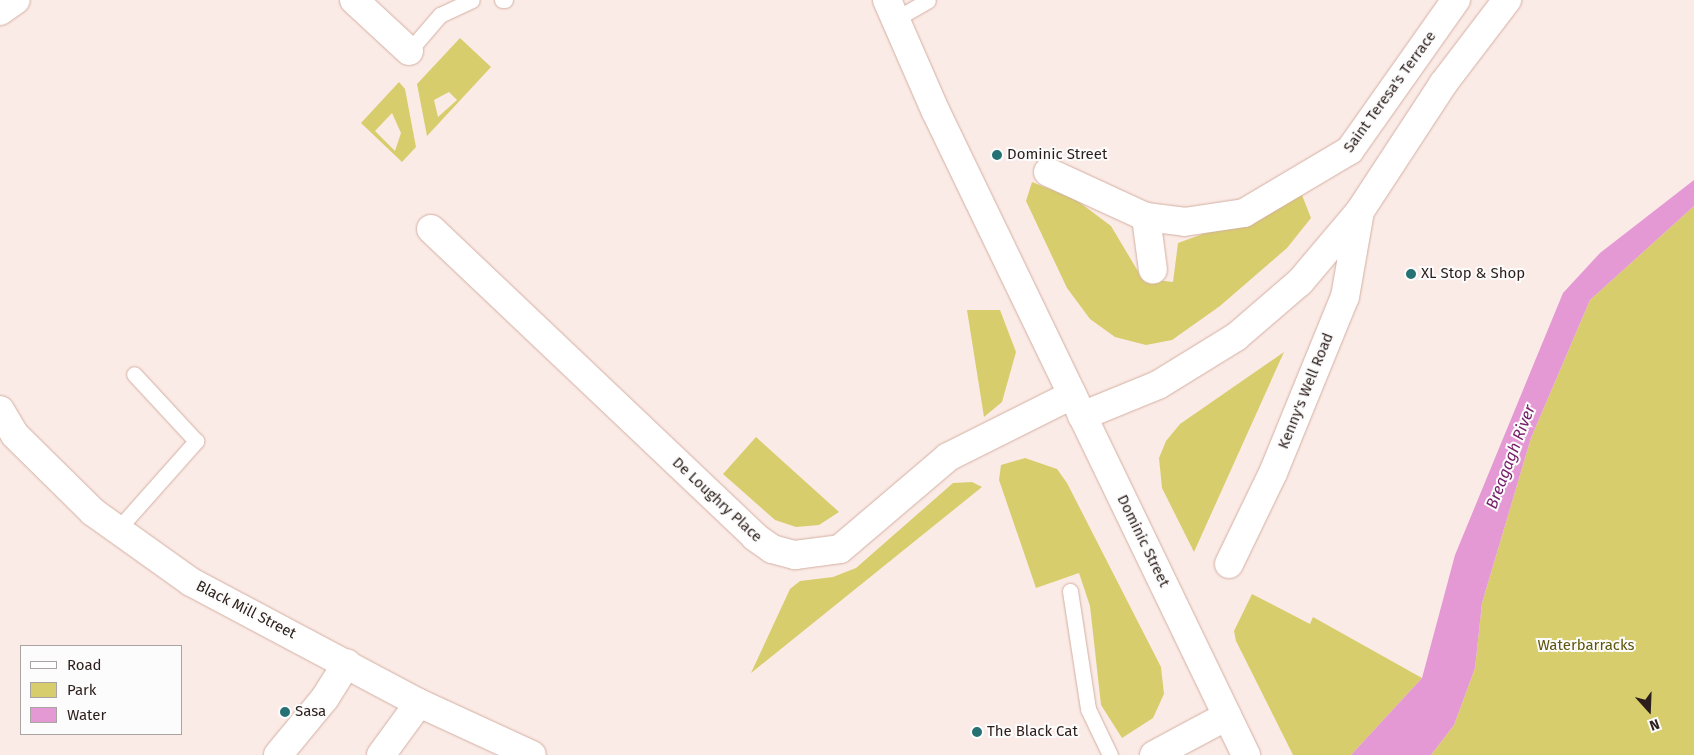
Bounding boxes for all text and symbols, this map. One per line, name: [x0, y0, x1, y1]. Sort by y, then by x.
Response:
street label: Saint Teresa's Terrace: [1340, 28, 1440, 156]
place label: Dominic Street: [1007, 146, 1107, 164]
marker: Dominic Street: [991, 149, 1003, 161]
place label: XL Stop & Shop: [1421, 265, 1525, 283]
marker: XL Stop & Shop: [1405, 268, 1417, 280]
street label: Kenny's Well Road: [1275, 330, 1337, 452]
water label: Breagagh River: [1482, 402, 1540, 512]
street label: De Loughry Place: [668, 454, 766, 546]
street label: Dominic Street: [1113, 492, 1173, 590]
street label: Black Mill Street: [193, 577, 299, 643]
park label: Waterbarracks: [1537, 637, 1635, 655]
legend: [20, 645, 182, 735]
text: Road: [67, 656, 102, 674]
text: Park: [67, 681, 97, 699]
north arrow: [1624, 685, 1674, 735]
place label: Sasa: [295, 703, 326, 721]
text: Water: [67, 706, 106, 724]
marker: Sasa: [279, 706, 291, 718]
text: N: [1647, 715, 1662, 734]
place label: The Black Cat: [987, 723, 1078, 741]
marker: The Black Cat: [971, 726, 983, 738]

